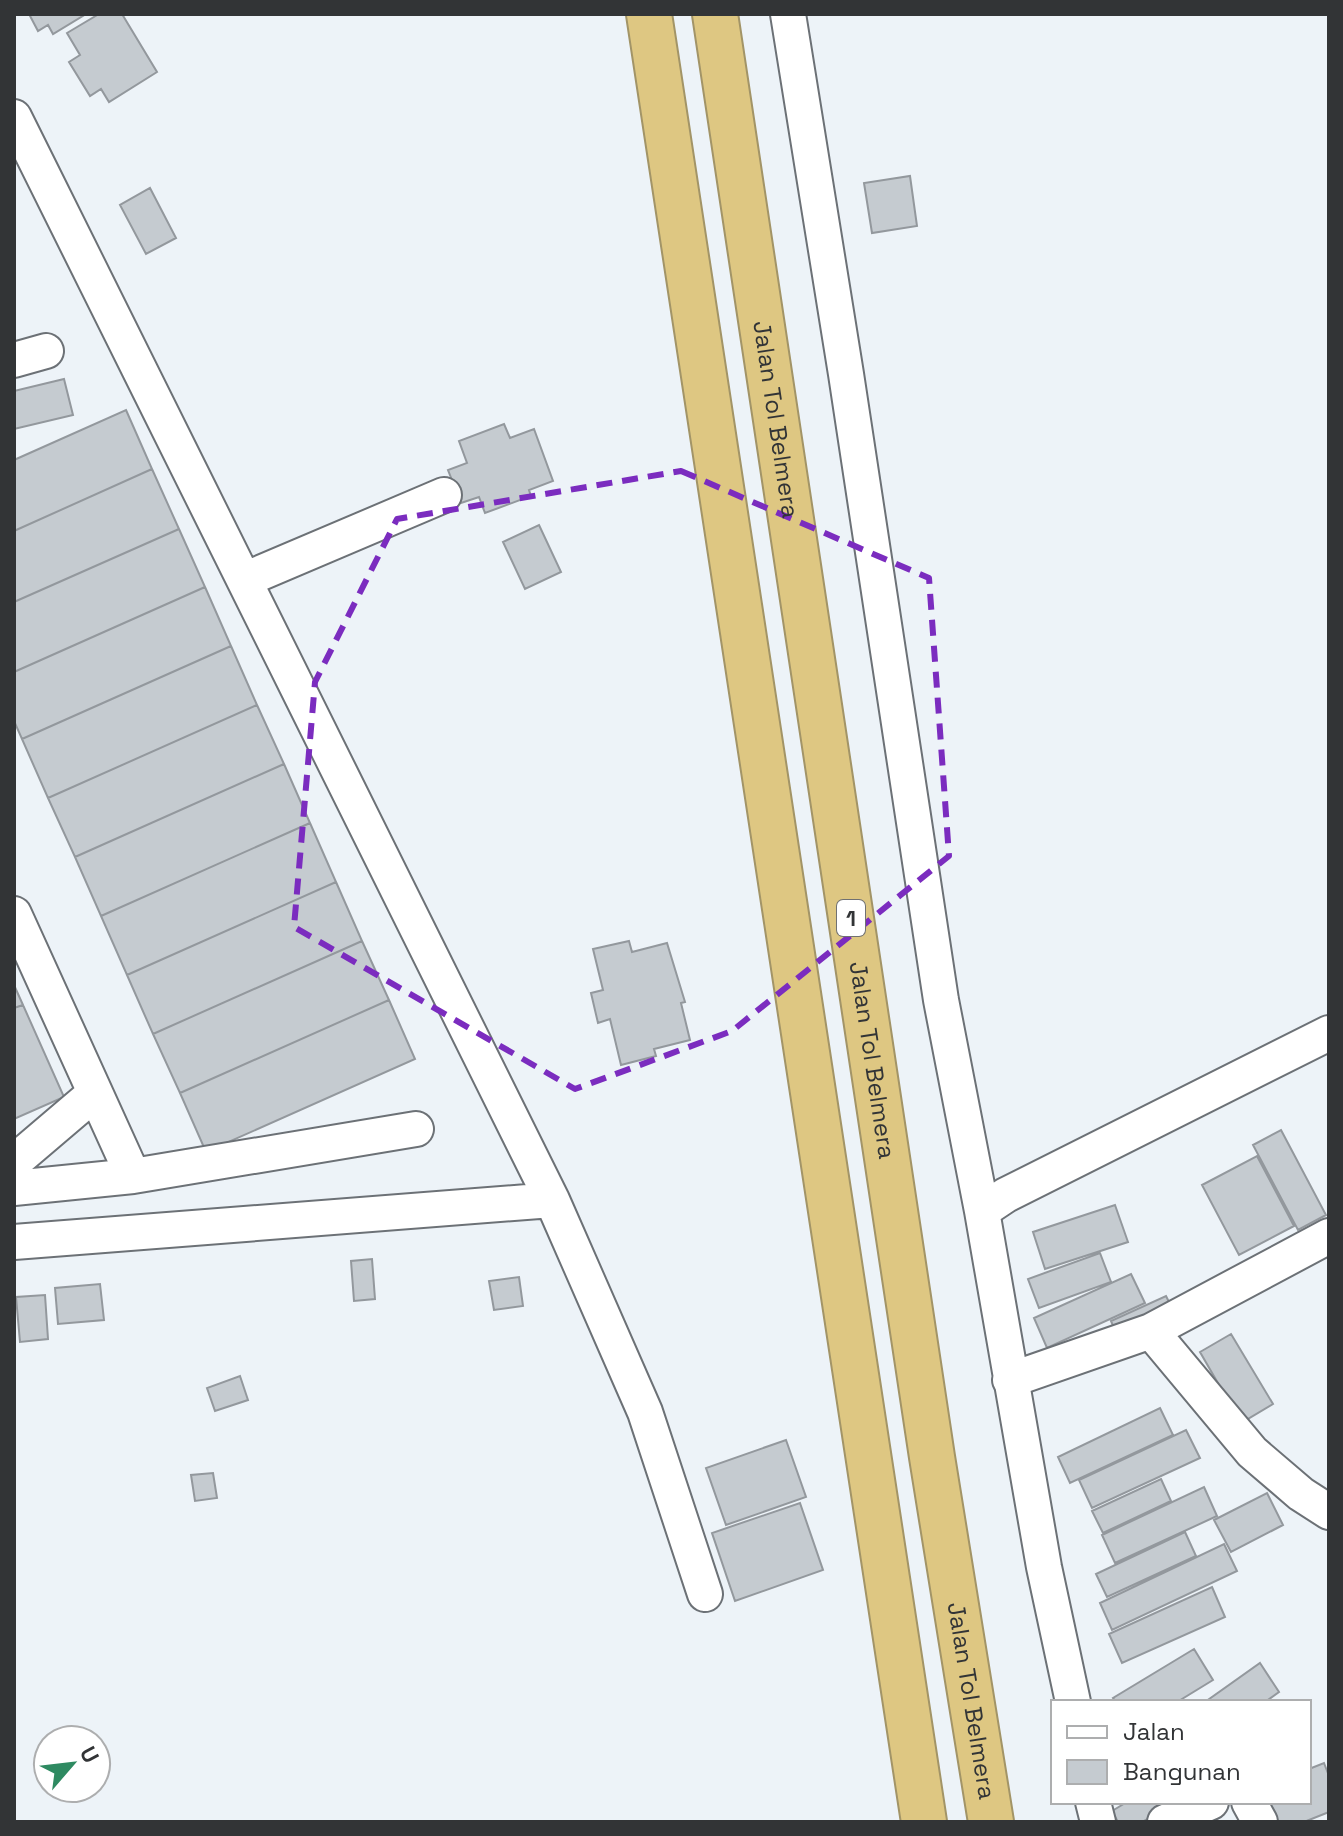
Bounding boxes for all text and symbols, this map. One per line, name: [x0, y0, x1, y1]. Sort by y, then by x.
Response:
street label: Jalan Tol Belmera: [746, 318, 807, 520]
road number: 1: [837, 900, 865, 936]
street label: Jalan Tol Belmera: [843, 959, 903, 1161]
street label: Jalan Tol Belmera: [941, 1600, 1003, 1802]
legend: [1051, 1700, 1311, 1804]
text: Jalan: [1123, 1716, 1185, 1747]
north arrow: [32, 1724, 112, 1804]
text: U: [74, 1742, 105, 1768]
text: Bangunan: [1123, 1756, 1241, 1787]

